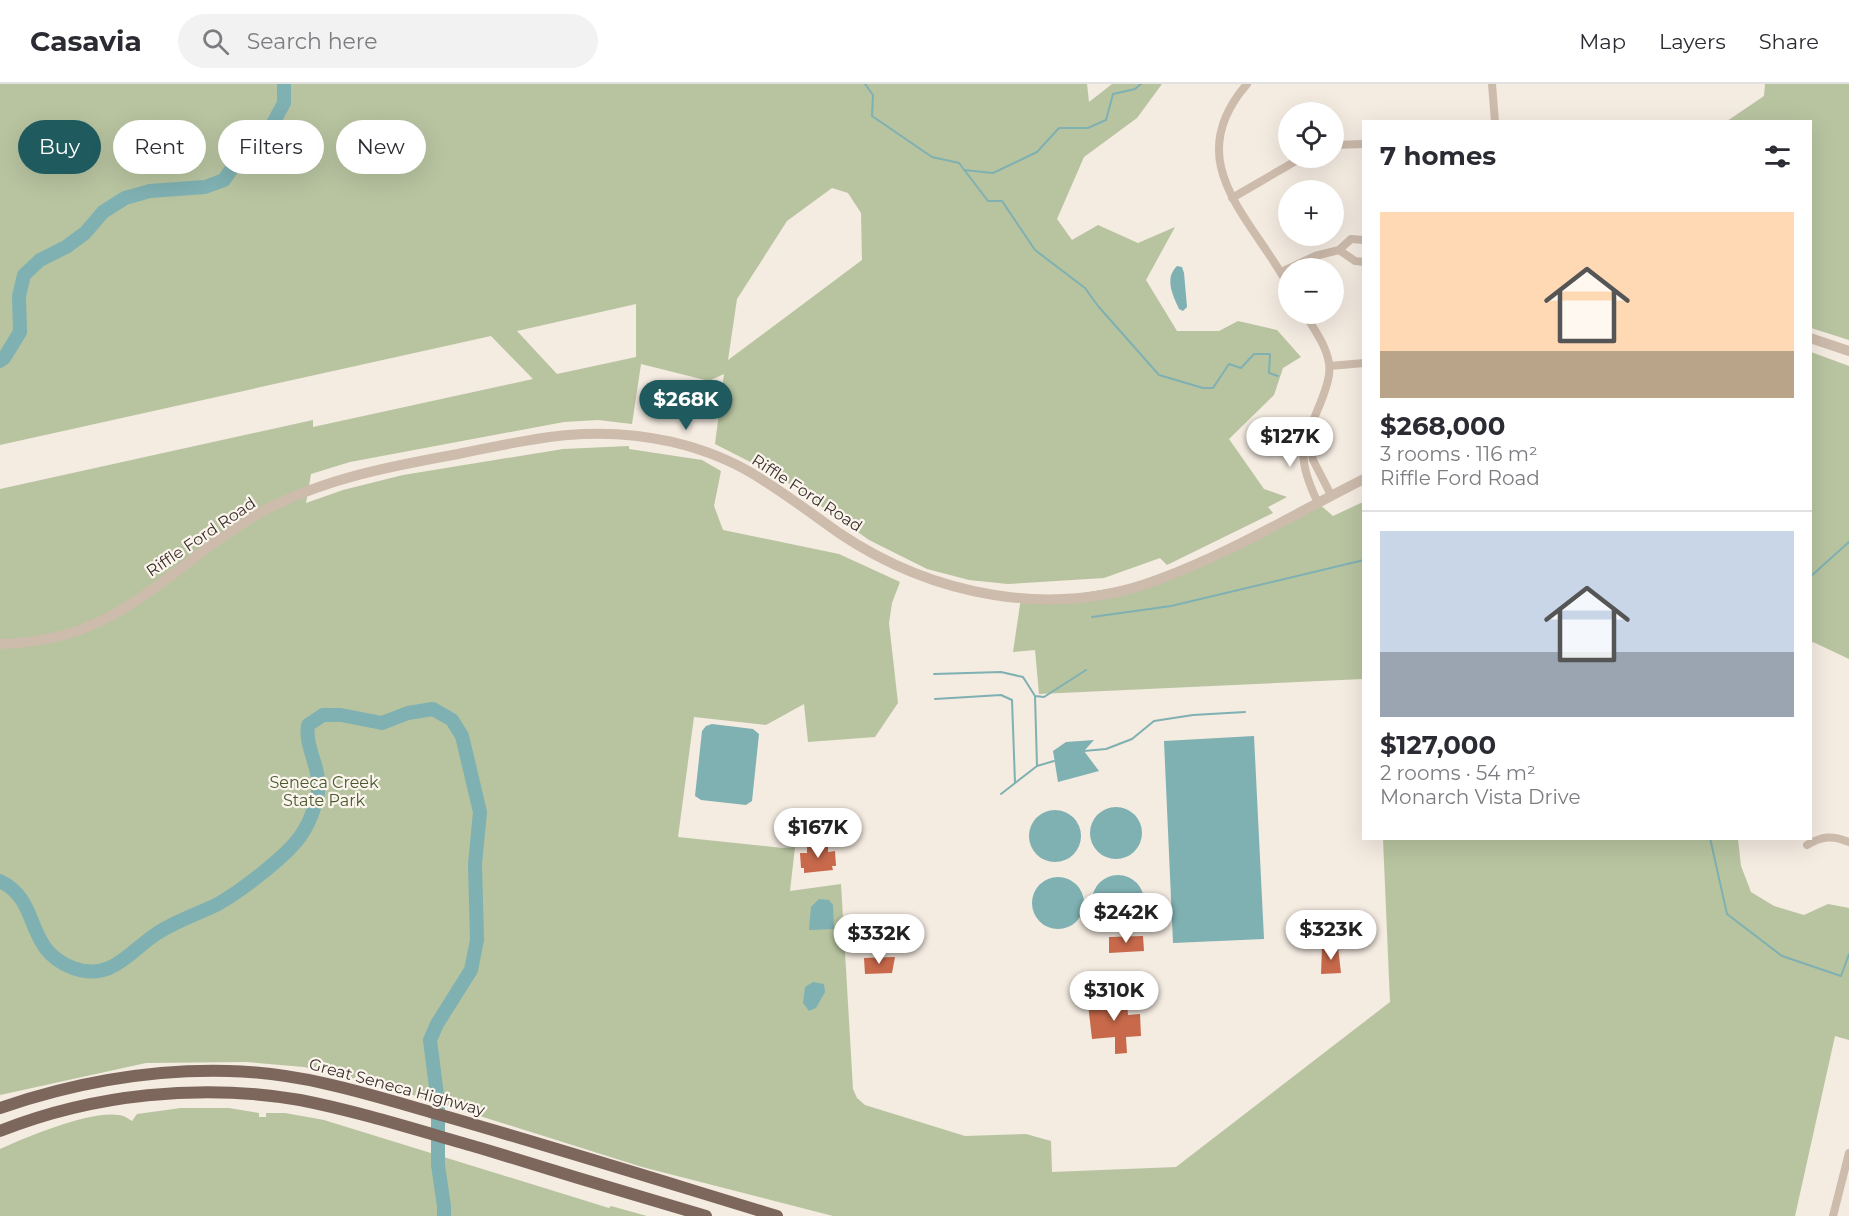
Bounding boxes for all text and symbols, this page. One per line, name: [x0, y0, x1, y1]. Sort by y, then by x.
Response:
search box: [178, 14, 598, 68]
text: Casavia: [30, 24, 142, 58]
icon: search: [199, 25, 232, 58]
text: Search here: [247, 28, 378, 55]
text: Map: [1579, 29, 1626, 54]
text: Layers: [1659, 29, 1726, 54]
text: Share: [1759, 29, 1819, 54]
map controls: [1278, 102, 1344, 324]
button: locate: [1278, 102, 1344, 168]
chip: Buy: [18, 120, 101, 174]
chip: Rent: [113, 120, 206, 174]
chip: Filters: [218, 120, 324, 174]
chip: New: [336, 120, 426, 174]
text: 7 homes: [1380, 140, 1496, 172]
icon: filters: [1761, 140, 1794, 173]
button: +: [1278, 180, 1344, 246]
icon: home: [1533, 251, 1641, 359]
button: −: [1278, 258, 1344, 324]
pin: $268K: [644, 380, 728, 431]
text: $268K: [653, 387, 719, 411]
text: $268,000: [1380, 410, 1505, 442]
pin: $127K: [1248, 417, 1332, 468]
text: $127K: [1260, 424, 1320, 448]
text: 3 rooms · 116 m²: [1380, 442, 1538, 466]
street label: Riffle Ford Road: [748, 450, 866, 536]
text: Riffle Ford Road: [1380, 466, 1540, 490]
street label: Riffle Ford Road: [143, 493, 259, 581]
icon: home: [1533, 570, 1641, 678]
text: $127,000: [1380, 729, 1496, 761]
text: 2 rooms · 54 m²: [1380, 761, 1536, 785]
park label: Seneca Creek State Park: [269, 773, 379, 810]
text: Monarch Vista Drive: [1380, 785, 1580, 809]
pin: $167K: [776, 808, 860, 859]
text: $167K: [788, 815, 848, 839]
pin: $242K: [1084, 893, 1168, 944]
text: $242K: [1094, 900, 1158, 924]
pin: $323K: [1289, 910, 1373, 961]
pin: $332K: [837, 914, 921, 965]
text: $323K: [1300, 917, 1362, 941]
text: $332K: [848, 921, 910, 945]
pin: $310K: [1072, 971, 1156, 1022]
text: $310K: [1084, 978, 1144, 1002]
street label: Great Seneca Highway: [307, 1054, 487, 1120]

